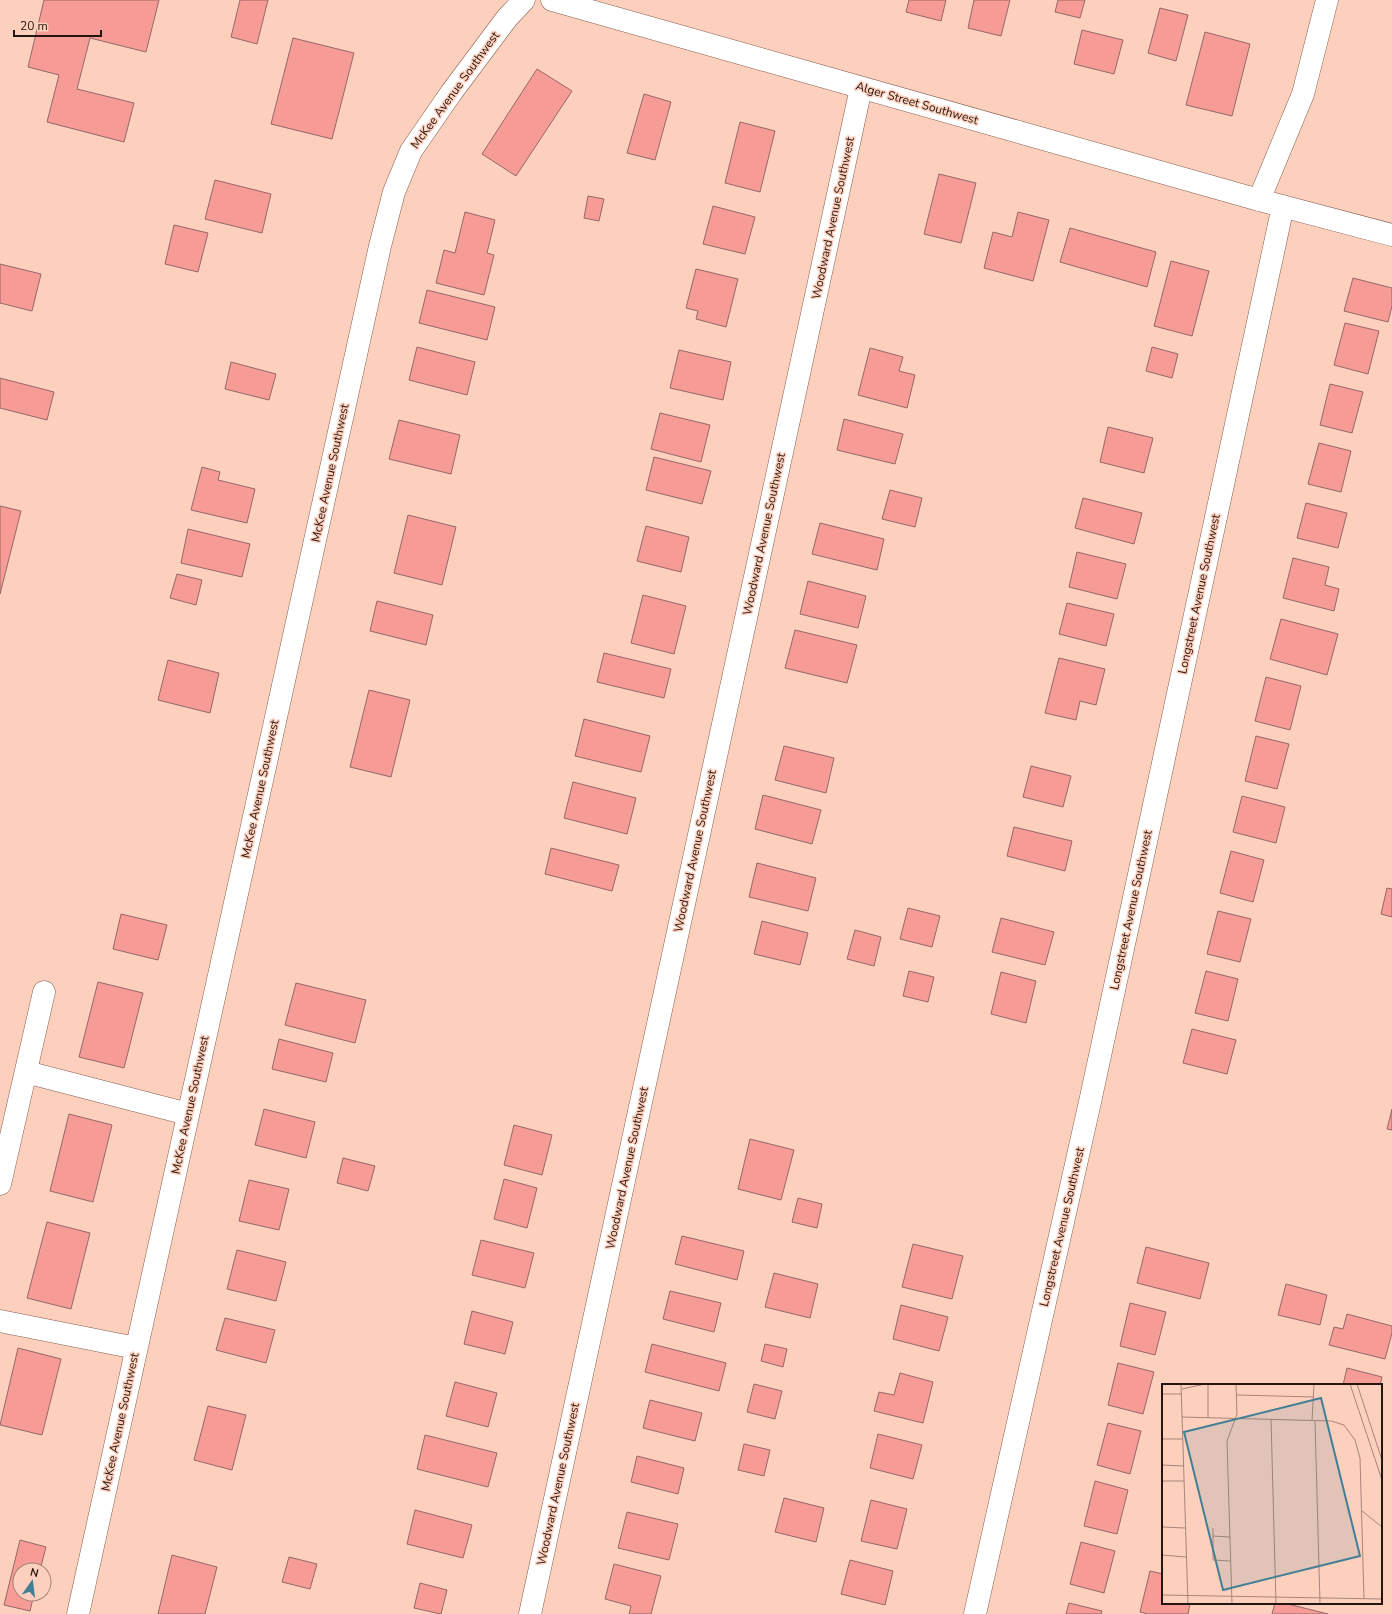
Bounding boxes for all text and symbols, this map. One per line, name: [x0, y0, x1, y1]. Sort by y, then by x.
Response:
scale bar: [14, 12, 101, 38]
text: 20 m: [20, 18, 48, 34]
street label: McKee Avenue Southwest: [407, 28, 503, 152]
street label: Alger Street Southwest: [854, 78, 981, 128]
street label: Woodward Avenue Southwest: [808, 135, 858, 301]
street label: McKee Avenue Southwest: [308, 402, 353, 544]
street label: Woodward Avenue Southwest: [739, 451, 789, 617]
street label: Longstreet Avenue Southwest: [1174, 512, 1224, 675]
street label: McKee Avenue Southwest: [238, 718, 283, 860]
street label: Woodward Avenue Southwest: [670, 768, 720, 934]
street label: Longstreet Avenue Southwest: [1106, 828, 1156, 991]
street label: McKee Avenue Southwest: [168, 1034, 213, 1176]
street label: Woodward Avenue Southwest: [602, 1085, 652, 1251]
street label: Longstreet Avenue Southwest: [1036, 1145, 1088, 1308]
street label: McKee Avenue Southwest: [98, 1351, 143, 1493]
inset map: [1162, 1384, 1382, 1604]
street label: Woodward Avenue Southwest: [533, 1401, 583, 1567]
north arrow: [12, 1562, 52, 1602]
text: N: [28, 1565, 40, 1581]

